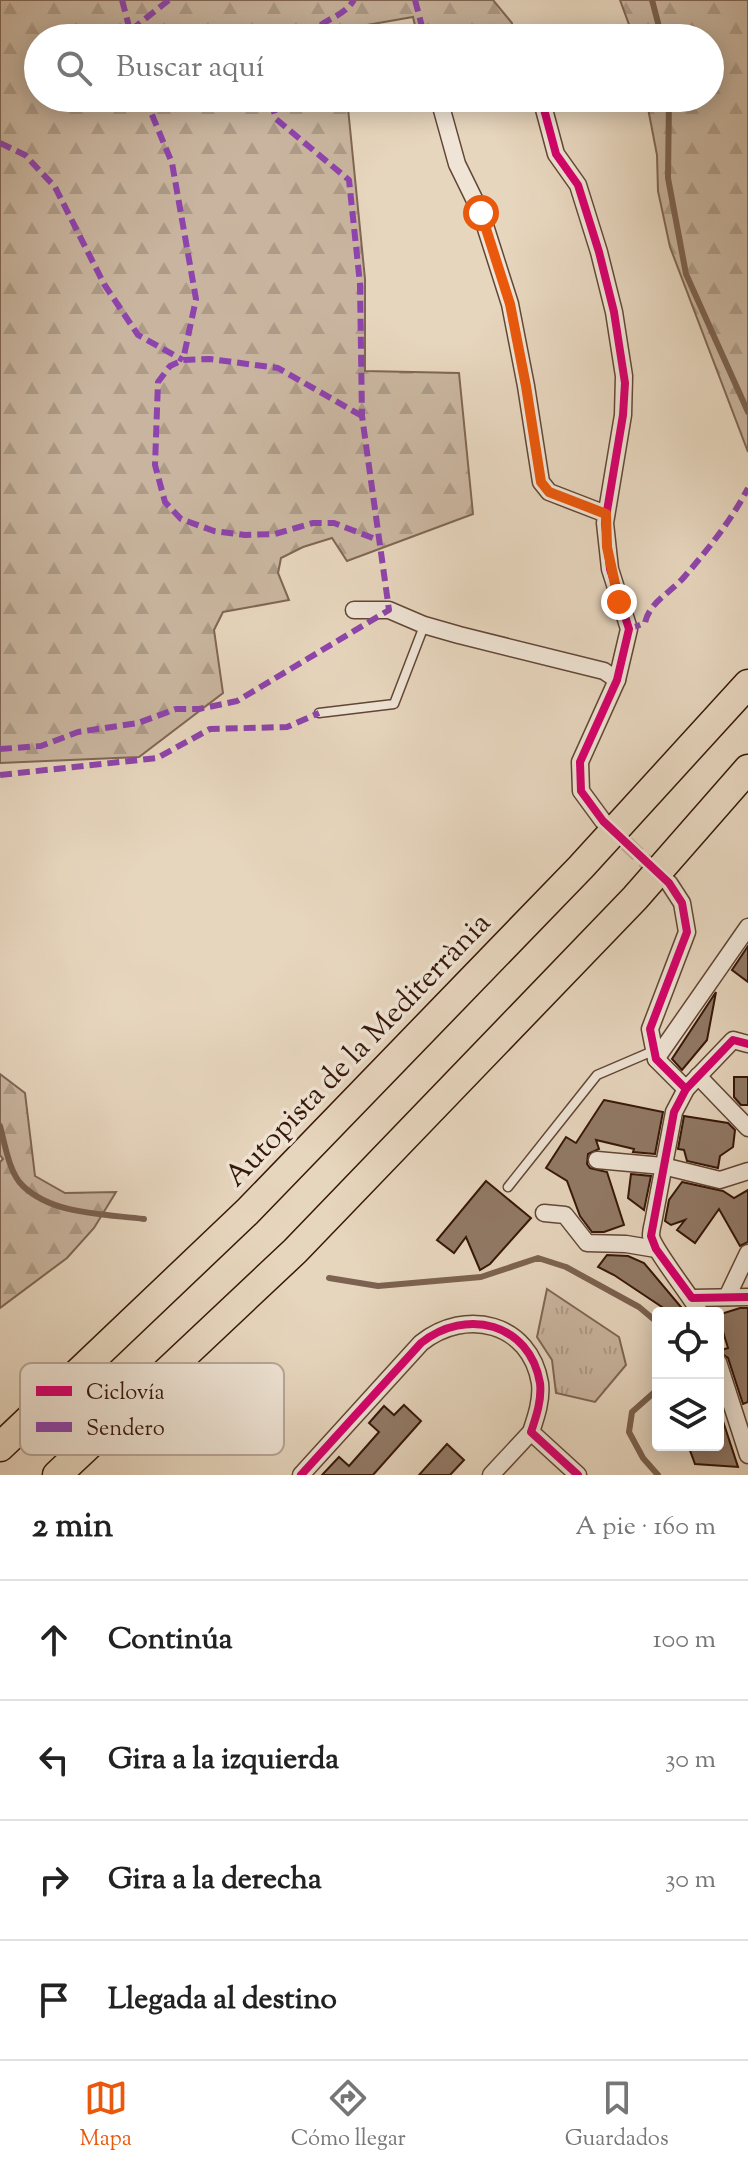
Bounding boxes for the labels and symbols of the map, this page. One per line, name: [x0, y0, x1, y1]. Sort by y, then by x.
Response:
route start: [463, 195, 499, 231]
route end: [601, 584, 637, 620]
street label: Autopista de la Mediterrània: [216, 904, 502, 1198]
legend: [20, 1363, 284, 1455]
text: Ciclovía: [86, 1378, 165, 1410]
text: Sendero: [86, 1414, 165, 1446]

